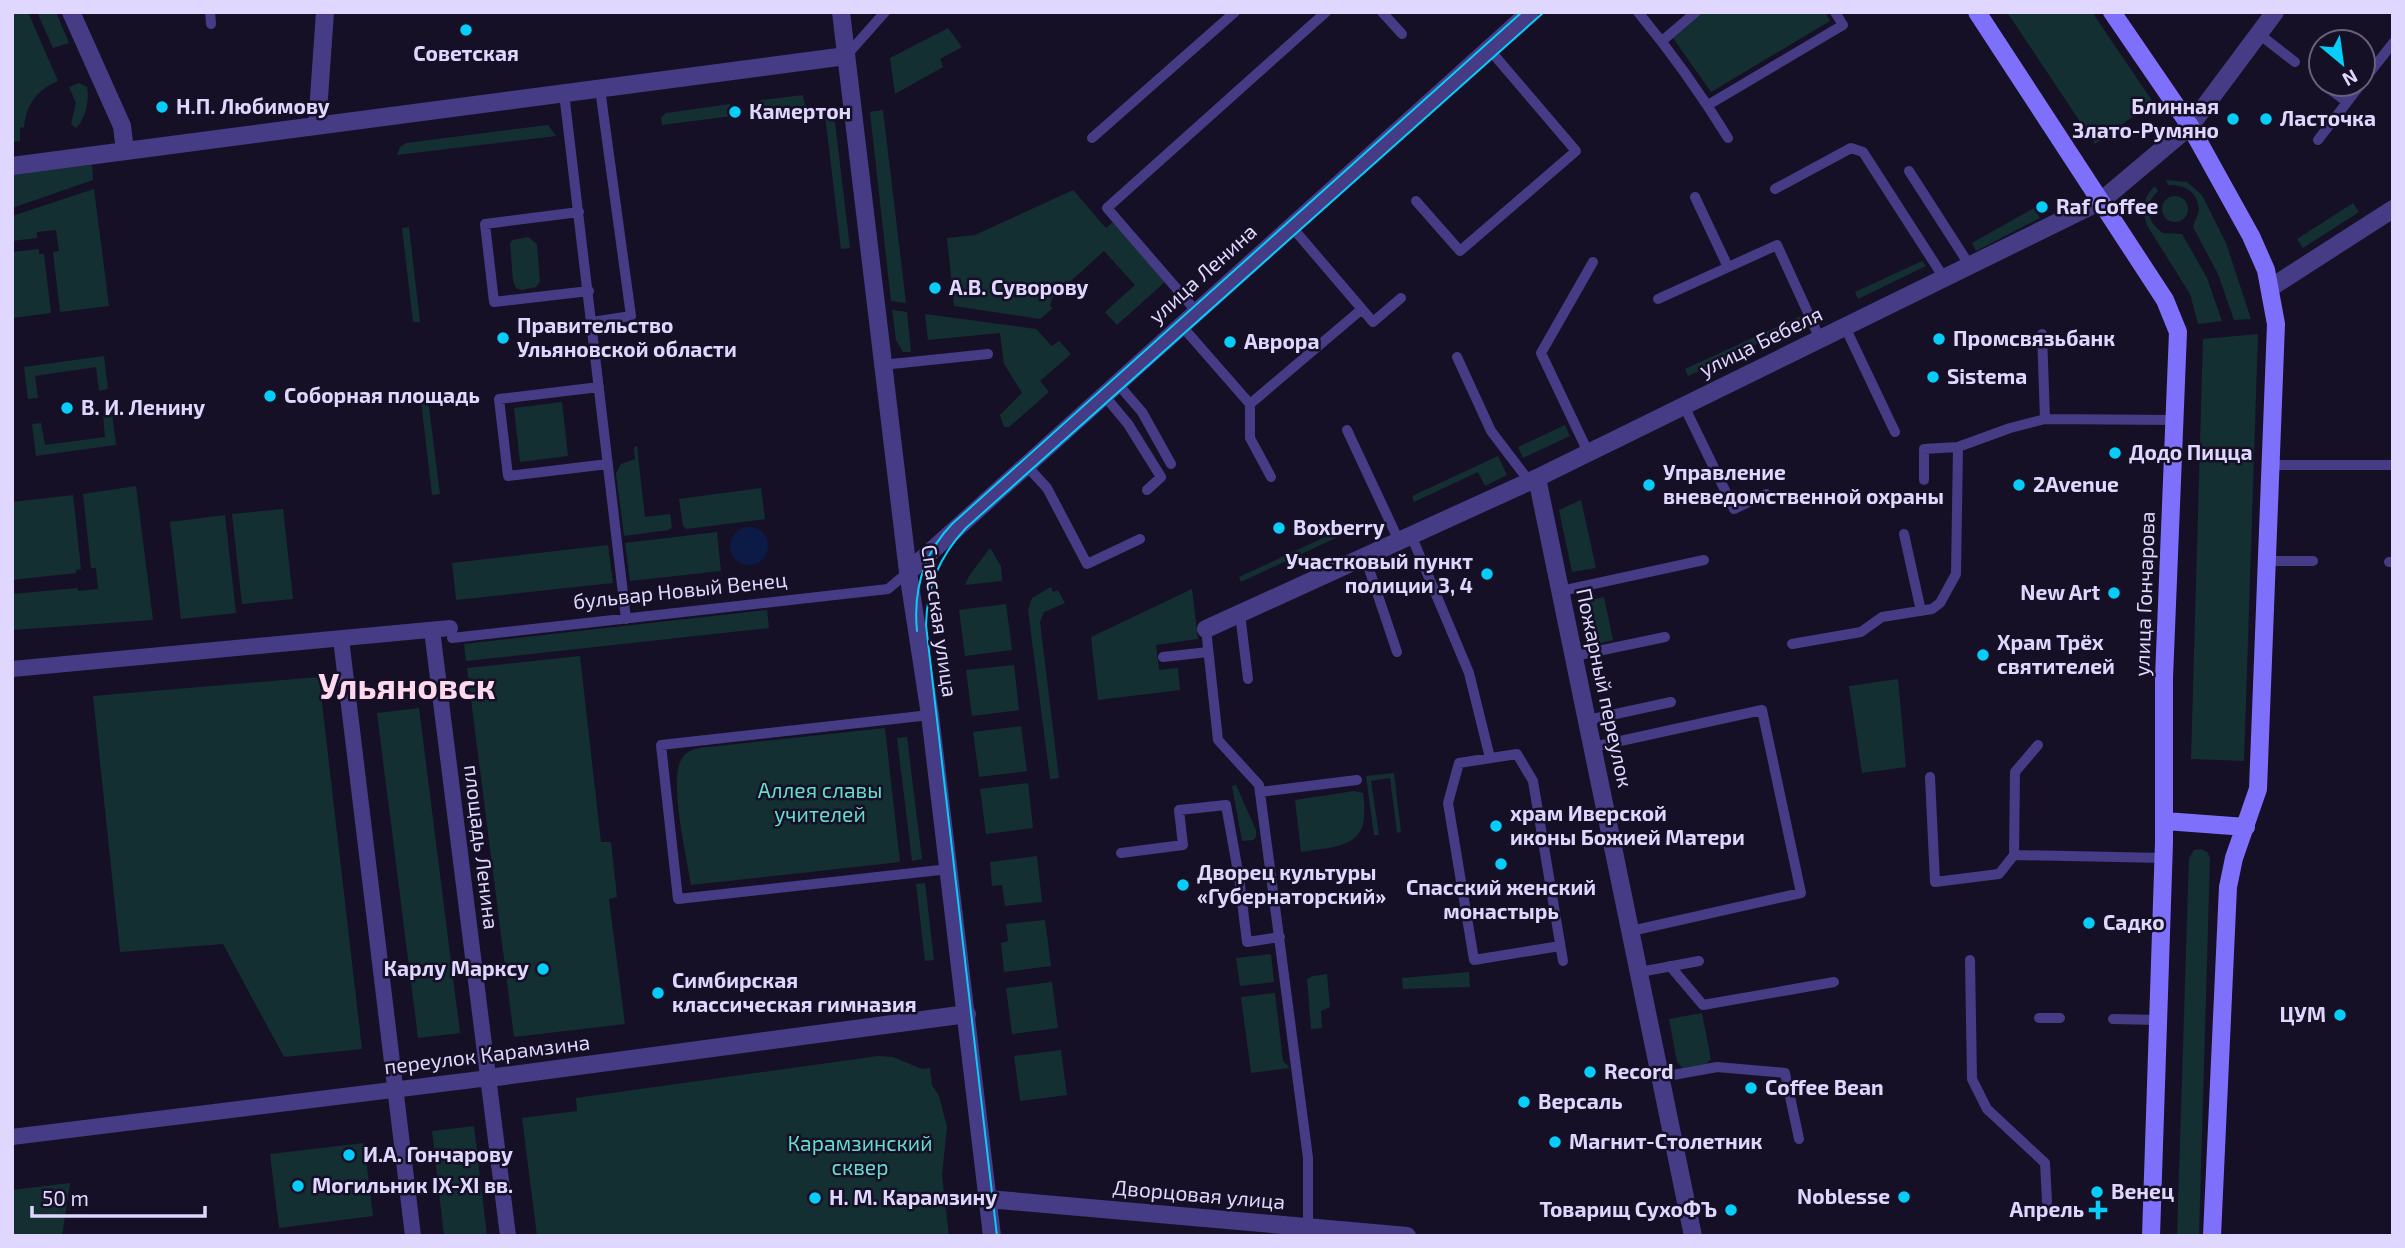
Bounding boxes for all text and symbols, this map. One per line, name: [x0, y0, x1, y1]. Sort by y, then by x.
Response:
marker: Советская: [458, 22, 474, 38]
north arrow: [2307, 28, 2377, 98]
place label: Советская: [413, 40, 519, 65]
text: N: [2339, 65, 2362, 92]
place label: Н.П. Любимову: [176, 93, 330, 118]
place label: Блинная Злато-Румяно: [2072, 93, 2219, 142]
place label: Камертон: [749, 98, 851, 123]
marker: Н.П. Любимову: [154, 99, 170, 115]
marker: Камертон: [727, 104, 743, 120]
place label: Ласточка: [2280, 105, 2376, 130]
marker: Блинная Злато-Румяно: [2225, 111, 2241, 127]
marker: Ласточка: [2258, 111, 2274, 127]
place label: Raf Coffee: [2056, 193, 2158, 218]
marker: Raf Coffee: [2034, 199, 2050, 215]
street label: улица Ленина: [1143, 218, 1262, 329]
place label: А.В. Суворову: [949, 274, 1089, 299]
marker: А.В. Суворову: [927, 280, 943, 296]
street label: улица Бебеля: [1695, 300, 1826, 382]
place label: Правительство Ульяновской области: [517, 312, 737, 361]
place label: Промсвязьбанк: [1953, 325, 2115, 350]
place label: Аврора: [1244, 328, 1320, 353]
marker: Правительство Ульяновской области: [495, 330, 511, 346]
marker: Промсвязьбанк: [1931, 331, 1947, 347]
marker: Аврора: [1222, 334, 1238, 350]
place label: Sistema: [1947, 363, 2027, 388]
marker: Sistema: [1925, 369, 1941, 385]
place label: Соборная площадь: [284, 382, 480, 407]
marker: Соборная площадь: [262, 388, 278, 404]
place label: В. И. Ленину: [81, 394, 205, 419]
marker: В. И. Ленину: [59, 400, 75, 416]
place label: Додо Пицца: [2129, 439, 2253, 464]
marker: Додо Пицца: [2107, 445, 2123, 461]
place label: Управление вневедомственной охраны: [1663, 459, 1944, 508]
place label: 2Avenue: [2033, 471, 2119, 496]
marker: Управление вневедомственной охраны: [1641, 477, 1657, 493]
marker: 2Avenue: [2011, 477, 2027, 493]
street label: улица Гончарова: [2128, 511, 2160, 677]
place label: Boxberry: [1293, 514, 1385, 540]
marker: Boxberry: [1271, 520, 1287, 536]
street label: Спасская улица: [916, 543, 964, 699]
place label: Участковый пункт полиции 3, 4: [1286, 548, 1473, 597]
street label: бульвар Новый Венец: [571, 566, 788, 614]
marker: Участковый пункт полиции 3, 4: [1479, 566, 1495, 582]
place label: New Art: [2020, 579, 2100, 604]
marker: New Art: [2106, 585, 2122, 601]
street label: Пожарный переулок: [1571, 586, 1639, 790]
place label: Храм Трёх святителей: [1997, 629, 2115, 678]
marker: Храм Трёх святителей: [1975, 647, 1991, 663]
district label: Ульяновск: [318, 664, 496, 706]
street label: площадь Ленина: [460, 763, 505, 931]
park label: Аллея славы учителей: [758, 777, 882, 827]
place label: храм Иверской иконы Божией Матери: [1510, 800, 1745, 849]
marker: храм Иверской иконы Божией Матери: [1488, 818, 1504, 834]
marker: Спасский женский монастырь: [1493, 856, 1509, 872]
place label: Дворец культуры «Губернаторский»: [1197, 859, 1386, 908]
place label: Спасский женский монастырь: [1406, 874, 1596, 923]
marker: Дворец культуры «Губернаторский»: [1175, 877, 1191, 893]
place label: Садко: [2103, 909, 2165, 934]
marker: Садко: [2081, 915, 2097, 931]
place label: Карлу Марксу: [384, 955, 529, 980]
marker: Карлу Марксу: [535, 961, 551, 977]
place label: Симбирская классическая гимназия: [672, 967, 917, 1016]
marker: Симбирская классическая гимназия: [650, 985, 666, 1001]
place label: ЦУМ: [2279, 1001, 2326, 1026]
marker: ЦУМ: [2332, 1007, 2348, 1023]
street label: переулок Карамзина: [382, 1028, 591, 1080]
place label: Record: [1604, 1058, 1674, 1083]
marker: Record: [1582, 1064, 1598, 1080]
place label: Coffee Bean: [1765, 1074, 1884, 1099]
marker: Coffee Bean: [1743, 1080, 1759, 1096]
place label: Версаль: [1538, 1088, 1623, 1113]
marker: Версаль: [1516, 1094, 1532, 1110]
place label: Магнит-Столетник: [1569, 1128, 1762, 1153]
park label: Карамзинский сквер: [788, 1130, 932, 1179]
marker: Магнит-Столетник: [1547, 1134, 1563, 1150]
place label: И.А. Гончарову: [363, 1141, 513, 1166]
marker: И.А. Гончарову: [341, 1147, 357, 1163]
place label: Могильник IX-XI вв.: [312, 1172, 513, 1197]
scale bar: [32, 1174, 205, 1218]
street label: Дворцовая улица: [1112, 1174, 1286, 1214]
marker: Могильник IX-XI вв.: [290, 1178, 306, 1194]
place label: Венец: [2111, 1178, 2174, 1203]
place label: Noblesse: [1797, 1183, 1890, 1208]
place label: Н. М. Карамзину: [829, 1184, 997, 1209]
marker: Венец: [2089, 1184, 2105, 1200]
text: 50 m: [42, 1185, 89, 1210]
marker: Noblesse: [1896, 1189, 1912, 1205]
marker: Н. М. Карамзину: [807, 1190, 823, 1206]
place label: Товарищ СухоФЪ: [1539, 1196, 1717, 1221]
place label: Апрель: [2009, 1196, 2084, 1221]
marker: Товарищ СухоФЪ: [1723, 1202, 1739, 1218]
marker: Апрель: [2090, 1202, 2106, 1218]

